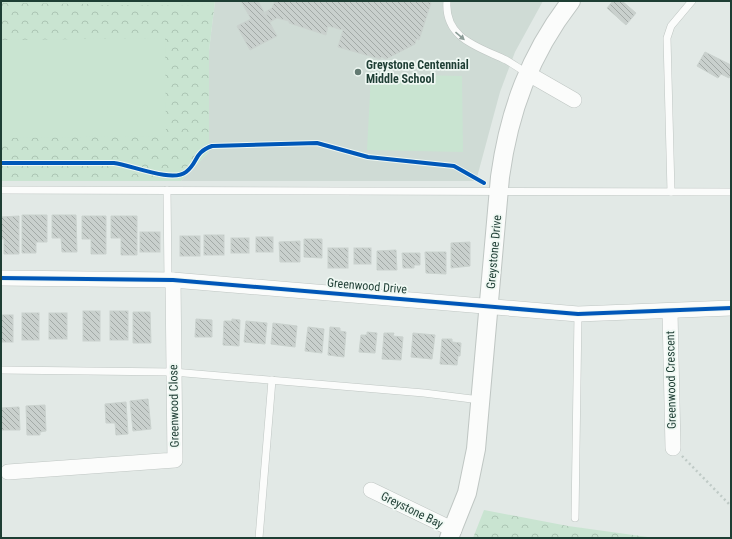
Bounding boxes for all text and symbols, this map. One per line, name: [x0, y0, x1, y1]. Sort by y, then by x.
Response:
one-way arrow: [455, 32, 466, 41]
place label: Greystone Centennial Middle School: [366, 58, 469, 86]
marker: Greystone Centennial Middle School: [353, 67, 363, 77]
street label: Greystone Drive: [484, 214, 504, 290]
street label: Greenwood Drive: [326, 276, 408, 297]
street label: Greenwood Crescent: [663, 330, 679, 429]
street label: Greenwood Close: [166, 364, 182, 448]
street label: Greystone Bay: [379, 489, 445, 531]

